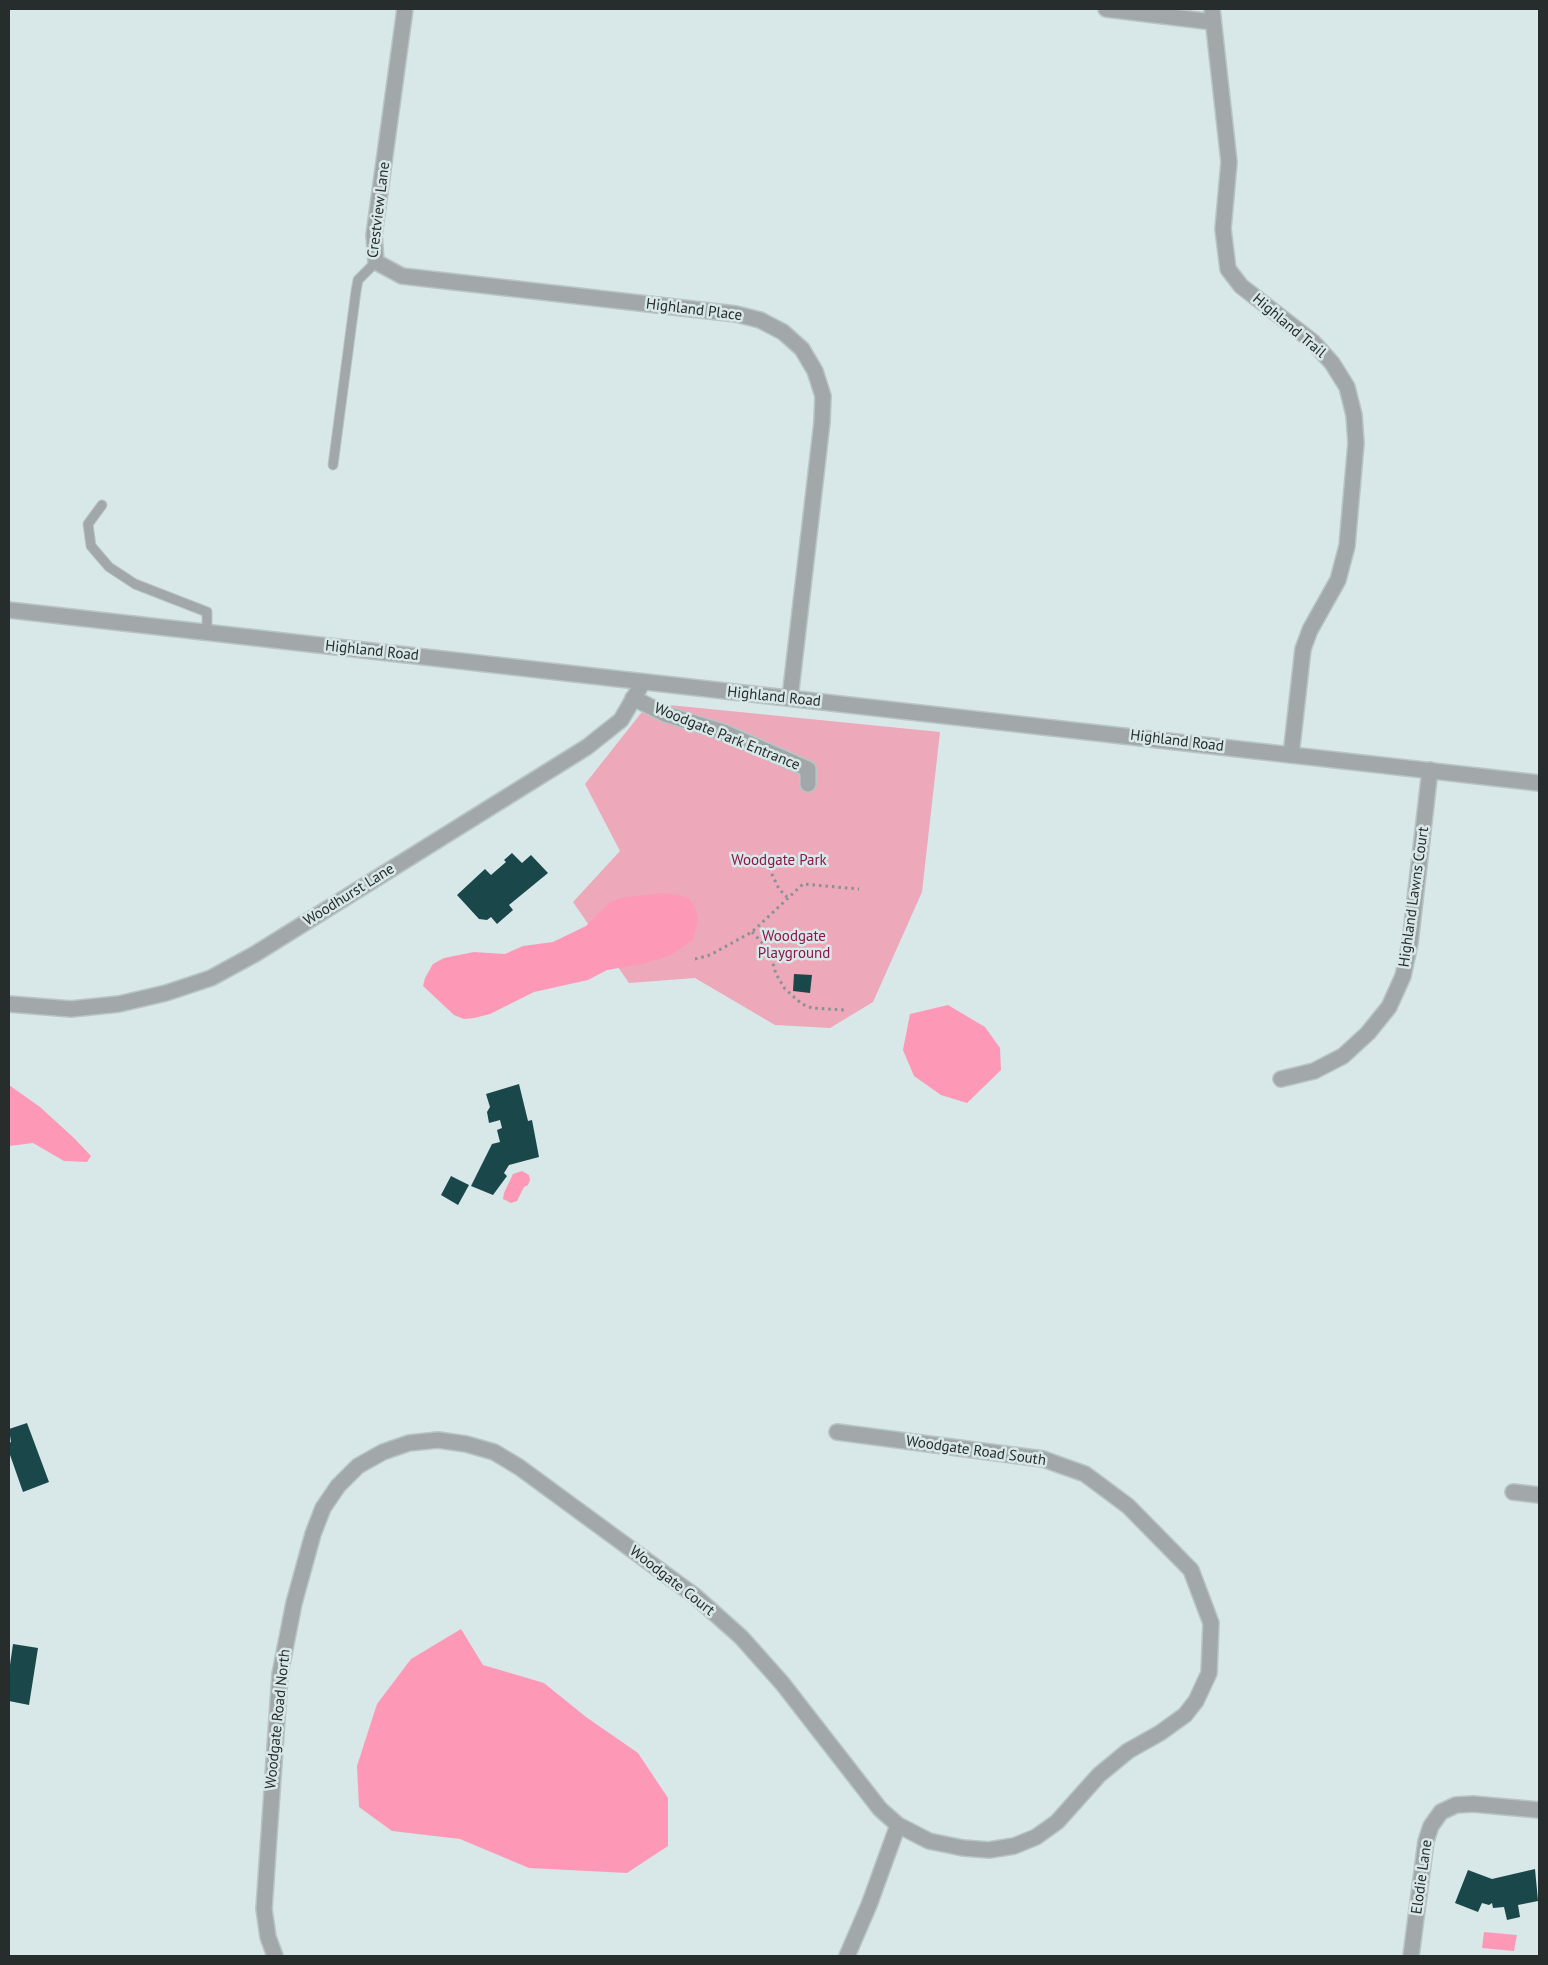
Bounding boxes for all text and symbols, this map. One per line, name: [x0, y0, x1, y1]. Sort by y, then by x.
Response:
street label: Crestview Lane: [364, 161, 394, 259]
street label: Highland Trail: [1249, 290, 1329, 362]
street label: Highland Place: [645, 295, 743, 325]
street label: Highland Road: [324, 637, 420, 665]
street label: Highland Road: [726, 683, 822, 711]
street label: Woodgate Park Entrance: [651, 699, 803, 775]
street label: Highland Road: [1129, 726, 1225, 756]
street label: Highland Lawns Court: [1395, 826, 1433, 968]
park label: Woodgate Park: [731, 852, 827, 870]
street label: Woodhurst Lane: [300, 860, 398, 930]
park label: Woodgate Playground: [758, 928, 830, 963]
street label: Woodgate Road South: [905, 1432, 1047, 1470]
street label: Woodgate Court: [626, 1542, 718, 1620]
street label: Woodgate Road North: [262, 1648, 294, 1790]
street label: Elodie Lane: [1408, 1839, 1436, 1915]

